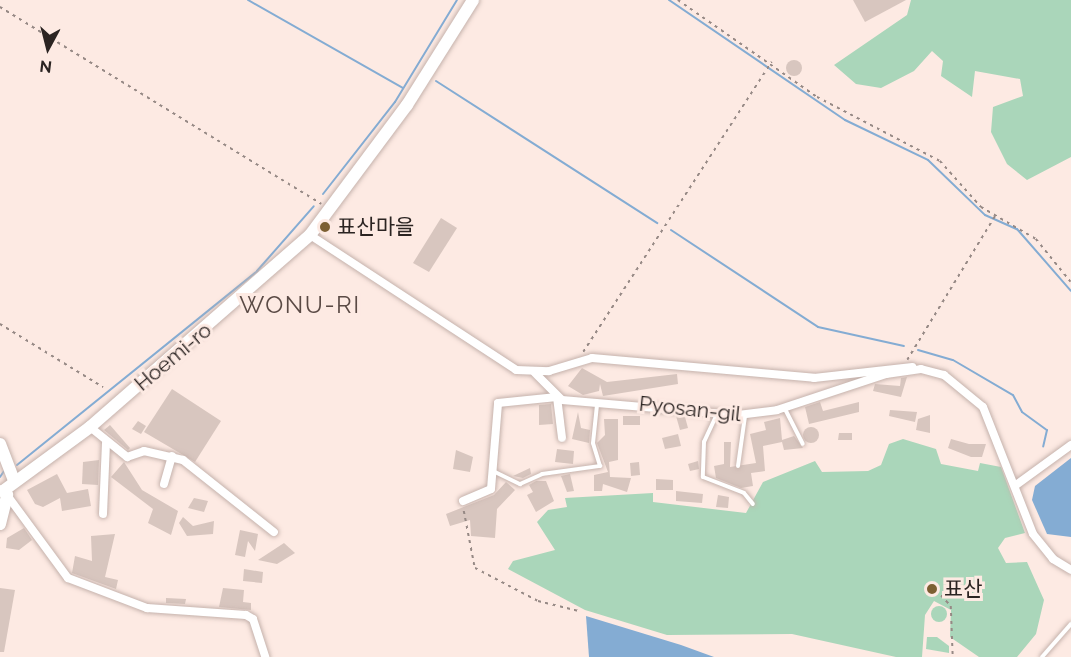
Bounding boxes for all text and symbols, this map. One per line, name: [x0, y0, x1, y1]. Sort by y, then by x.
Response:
north arrow: [18, 18, 78, 78]
text: N: [39, 56, 53, 77]
place label: 표산마을: [337, 214, 414, 240]
marker: 표산마을: [318, 220, 332, 234]
district label: WONU-RI: [239, 291, 361, 319]
street label: Hoemi-ro: [130, 318, 216, 396]
street label: Pyosan-gil: [638, 391, 742, 427]
place label: 표산: [944, 576, 983, 602]
marker: 표산: [925, 582, 939, 596]

